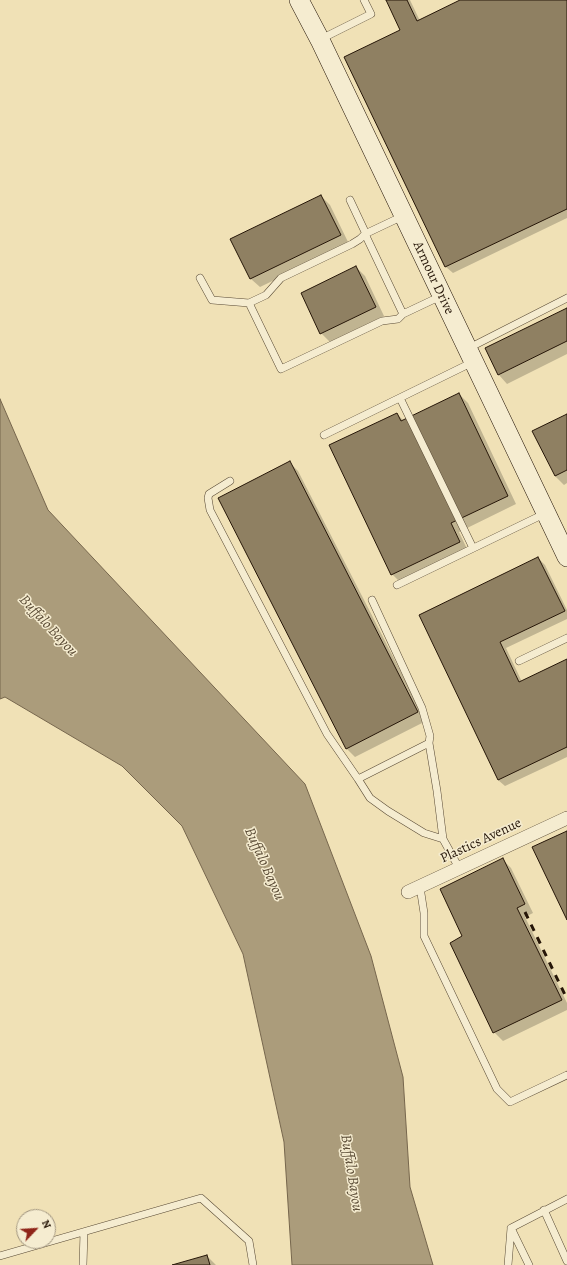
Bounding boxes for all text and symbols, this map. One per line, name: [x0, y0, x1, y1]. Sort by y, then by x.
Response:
street label: Armour Drive: [409, 239, 457, 317]
water label: Buffalo Bayou: [15, 591, 81, 661]
street label: Plastics Avenue: [438, 815, 524, 867]
water label: Buffalo Bayou: [240, 825, 288, 903]
water label: Buffalo Bayou: [336, 1133, 366, 1213]
north arrow: [16, 1209, 56, 1249]
text: N: [38, 1217, 55, 1231]

